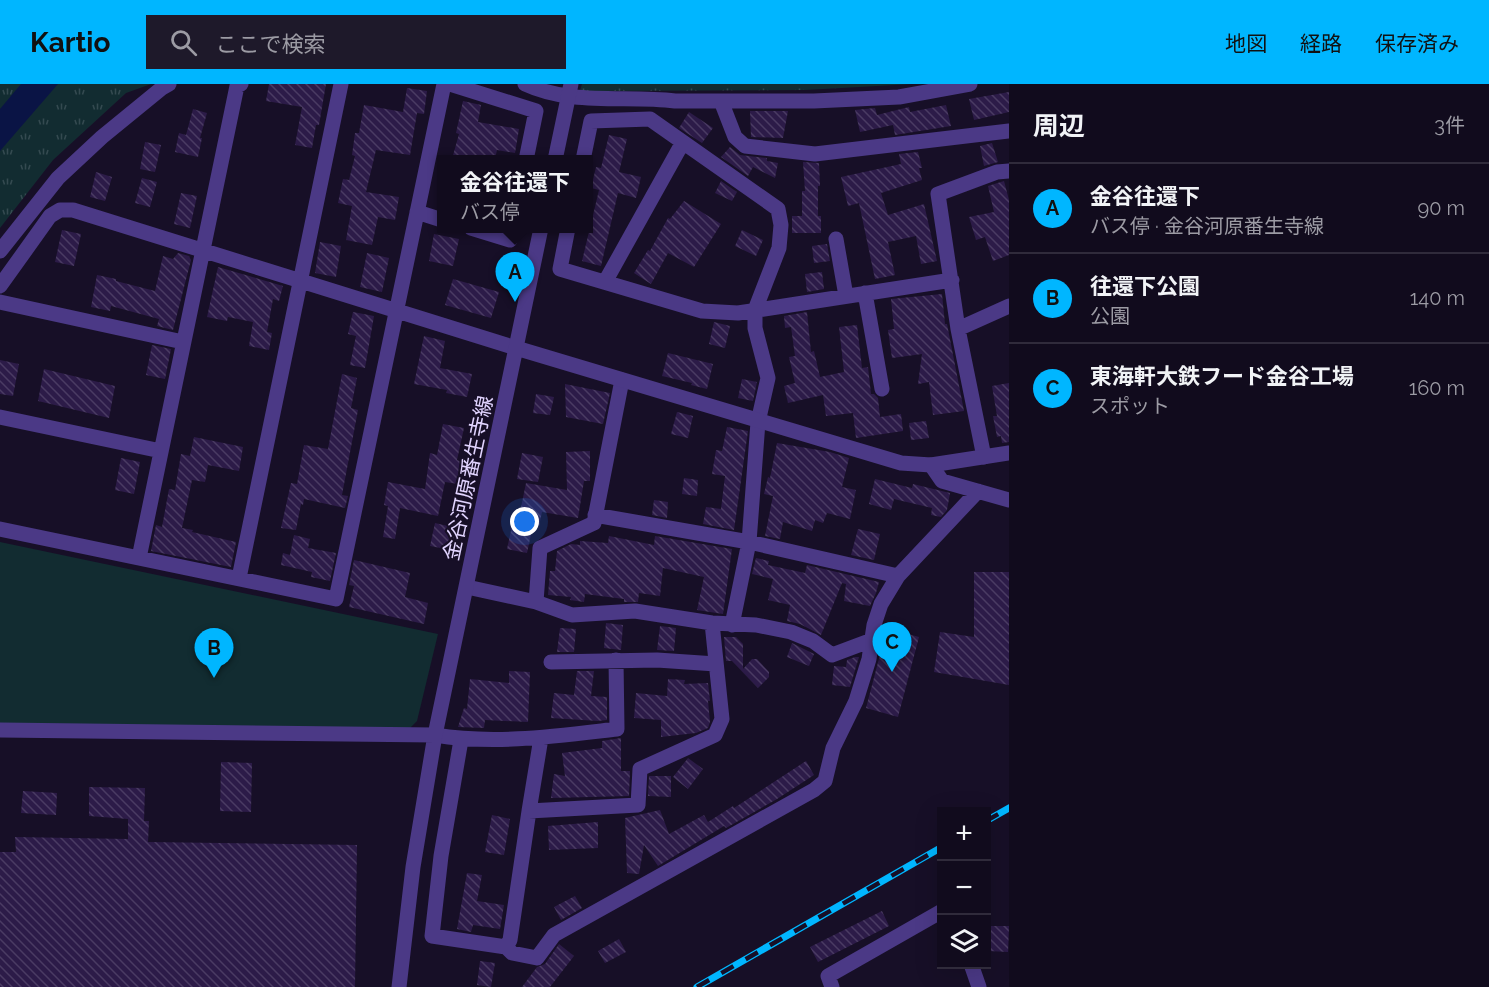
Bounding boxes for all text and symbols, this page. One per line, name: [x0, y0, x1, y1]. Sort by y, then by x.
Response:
search box: [146, 15, 566, 69]
text: Kartio: [30, 26, 110, 59]
icon: search: [167, 26, 200, 59]
text: ここで検索: [215, 31, 325, 57]
text: 地図: [1225, 31, 1267, 56]
text: 経路: [1300, 31, 1342, 56]
text: 保存済み: [1375, 31, 1459, 56]
text: 周辺: [1033, 111, 1085, 141]
text: 3件: [1434, 113, 1465, 137]
popup: [437, 155, 593, 233]
text: 金谷往還下: [460, 169, 570, 195]
text: 金谷往還下: [1090, 183, 1200, 209]
text: A: [1046, 196, 1059, 220]
text: 90 m: [1418, 196, 1465, 220]
text: バス停: [460, 200, 520, 224]
text: バス停 · 金谷河原番生寺線: [1090, 214, 1324, 238]
pin: A: [496, 252, 534, 302]
text: 往還下公園: [1090, 273, 1200, 299]
text: B: [1046, 286, 1059, 310]
text: 140 m: [1410, 286, 1465, 310]
text: 公園: [1090, 304, 1130, 328]
text: 東海軒大鉄フード金谷工場: [1090, 363, 1354, 389]
text: C: [1046, 376, 1059, 400]
text: 160 m: [1409, 376, 1465, 400]
street label: 金谷河原番生寺線: [438, 393, 498, 563]
text: スポット: [1090, 394, 1170, 418]
your location: [510, 507, 539, 536]
pin: C: [872, 622, 912, 672]
pin: B: [194, 628, 234, 678]
map controls: [937, 807, 991, 969]
button: +: [937, 807, 991, 861]
button: −: [937, 861, 991, 915]
button: layers: [937, 915, 991, 969]

